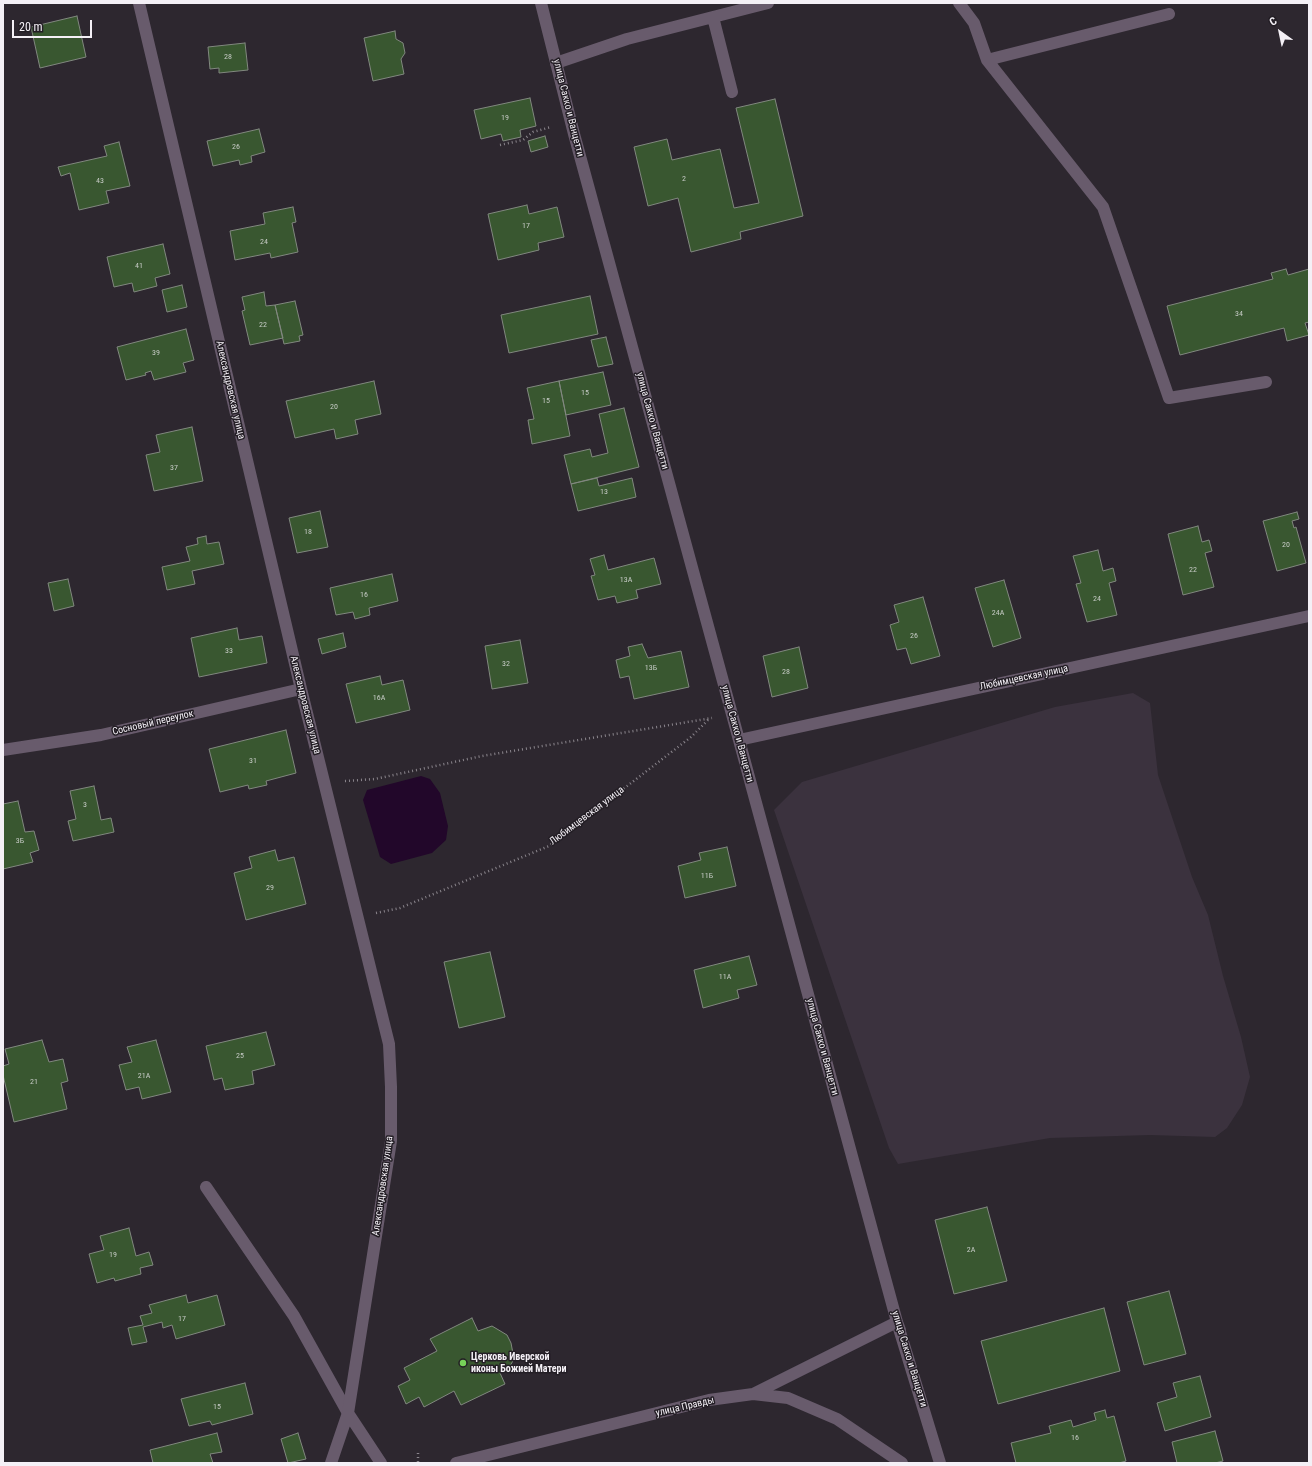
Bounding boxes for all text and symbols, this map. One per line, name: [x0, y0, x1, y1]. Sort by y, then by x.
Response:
scale bar: [14, 12, 94, 38]
north arrow: [1260, 12, 1300, 52]
text: С: [1267, 14, 1279, 29]
text: 20 m: [19, 20, 43, 34]
house number: 28: [224, 52, 232, 62]
street label: улица Сакко и Ванцетти: [550, 58, 586, 158]
house number: 19: [501, 113, 509, 123]
house number: 26: [232, 142, 240, 152]
house number: 2: [682, 174, 686, 184]
house number: 43: [96, 176, 104, 186]
house number: 17: [522, 221, 530, 231]
house number: 24: [260, 237, 268, 247]
house number: 41: [135, 261, 143, 271]
house number: 34: [1235, 309, 1243, 319]
house number: 22: [259, 320, 267, 330]
street label: Александровская улица: [213, 340, 247, 440]
house number: 39: [152, 348, 160, 358]
street label: улица Сакко и Ванцетти: [633, 371, 671, 471]
house number: 15: [581, 388, 589, 398]
house number: 15: [542, 396, 550, 406]
house number: 20: [330, 402, 338, 412]
house number: 37: [170, 463, 178, 473]
house number: 13: [600, 487, 608, 497]
house number: 18: [304, 527, 312, 537]
house number: 20: [1282, 540, 1290, 550]
house number: 22: [1189, 565, 1197, 575]
house number: 13А: [620, 575, 632, 585]
house number: 16: [360, 590, 368, 600]
house number: 24: [1093, 594, 1101, 604]
house number: 24А: [992, 608, 1004, 618]
house number: 26: [910, 631, 918, 641]
house number: 33: [225, 646, 233, 656]
street label: Александровская улица: [287, 655, 323, 755]
house number: 32: [502, 659, 510, 669]
house number: 13Б: [645, 663, 657, 673]
street label: Любимцевская улица: [979, 663, 1069, 693]
house number: 28: [782, 667, 790, 677]
street label: улица Сакко и Ванцетти: [718, 684, 756, 784]
house number: 16А: [373, 693, 385, 703]
street label: Сосновый переулок: [111, 708, 195, 738]
house number: 31: [249, 756, 257, 766]
street label: Любимцевская улица: [547, 784, 627, 848]
house number: 3: [83, 800, 87, 810]
house number: 3Б: [16, 836, 24, 846]
house number: 11Б: [701, 871, 713, 881]
house number: 29: [266, 883, 274, 893]
house number: 11А: [719, 972, 731, 982]
street label: улица Сакко и Ванцетти: [803, 997, 841, 1097]
house number: 25: [236, 1051, 244, 1061]
house number: 21А: [138, 1071, 150, 1081]
house number: 21: [30, 1077, 38, 1087]
street label: Александровская улица: [370, 1135, 396, 1237]
house number: 2А: [967, 1245, 975, 1255]
house number: 19: [109, 1250, 117, 1260]
street label: улица Сакко и Ванцетти: [889, 1309, 929, 1409]
house number: 17: [178, 1314, 186, 1324]
place label: Церковь Иверской иконы Божией Матери: [471, 1351, 566, 1374]
marker: Церковь Иверской иконы Божией Матери: [458, 1358, 468, 1368]
street label: улица Правды: [655, 1394, 715, 1420]
house number: 15: [213, 1402, 221, 1412]
house number: 16: [1071, 1433, 1079, 1443]

